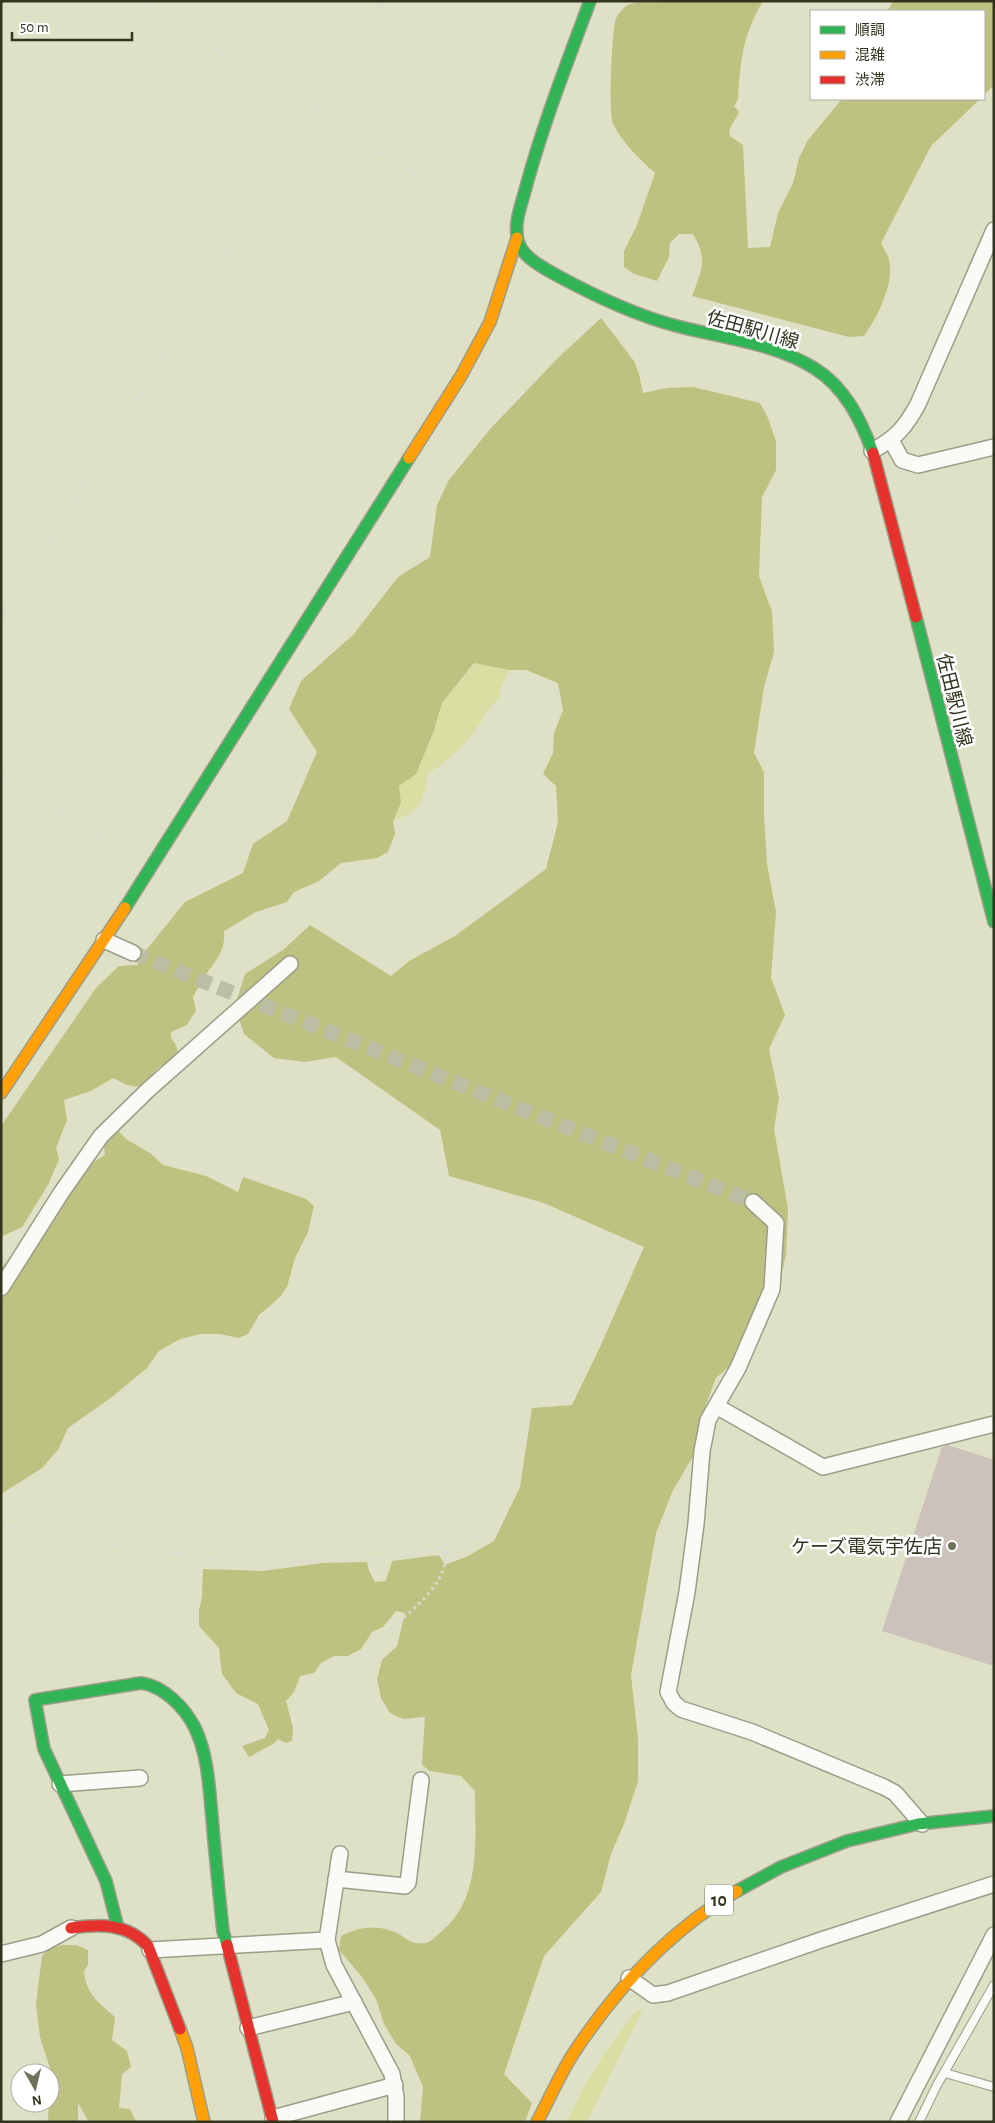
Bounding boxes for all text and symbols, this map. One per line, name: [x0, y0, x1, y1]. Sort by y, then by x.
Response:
scale bar: [12, 10, 132, 42]
legend: [810, 10, 985, 100]
text: 50 m: [20, 20, 49, 35]
text: 順調: [855, 23, 885, 38]
text: 混雑: [855, 47, 885, 63]
text: 渋滞: [855, 72, 885, 88]
street label: 佐田駅川線: [704, 307, 801, 353]
street label: 佐田駅川線: [933, 652, 975, 749]
place label: ケーズ電気宇佐店: [791, 1536, 942, 1557]
marker: ケーズ電気宇佐店: [946, 1540, 958, 1552]
road number: 10: [705, 1884, 733, 1916]
north arrow: [10, 2063, 60, 2113]
text: N: [31, 2092, 42, 2107]

